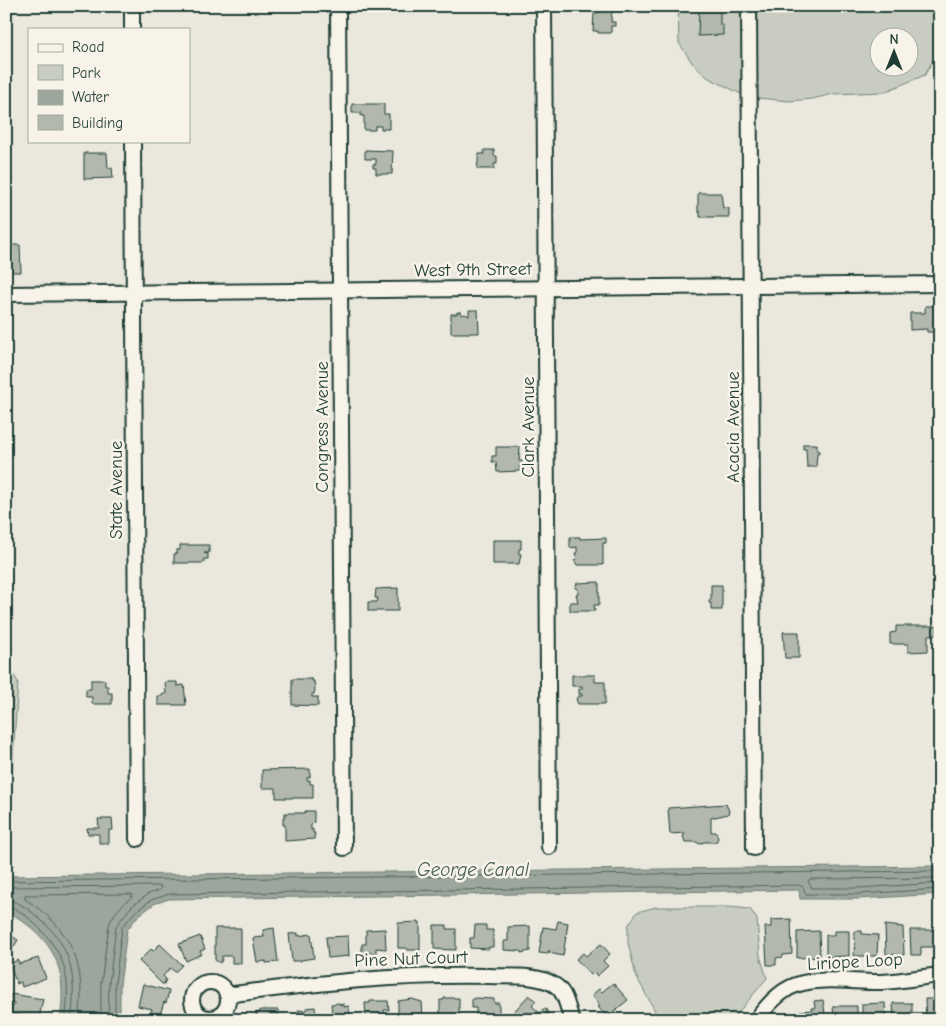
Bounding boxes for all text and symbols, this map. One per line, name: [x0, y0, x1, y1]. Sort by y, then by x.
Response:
legend: [28, 28, 190, 142]
north arrow: [868, 28, 918, 78]
text: N: [889, 31, 899, 48]
text: Road: [72, 38, 104, 56]
text: Park: [72, 64, 101, 82]
text: Water: [72, 88, 109, 106]
text: Building: [72, 114, 123, 132]
street label: West 9th Street: [414, 258, 533, 282]
street label: Congress Avenue: [312, 361, 333, 493]
street label: Acacia Avenue: [723, 371, 744, 483]
street label: Clark Avenue: [518, 377, 539, 477]
street label: State Avenue: [106, 441, 127, 539]
water label: George Canal: [417, 859, 530, 881]
street label: Pine Nut Court: [354, 946, 469, 971]
street label: Liriope Loop: [807, 949, 903, 975]

